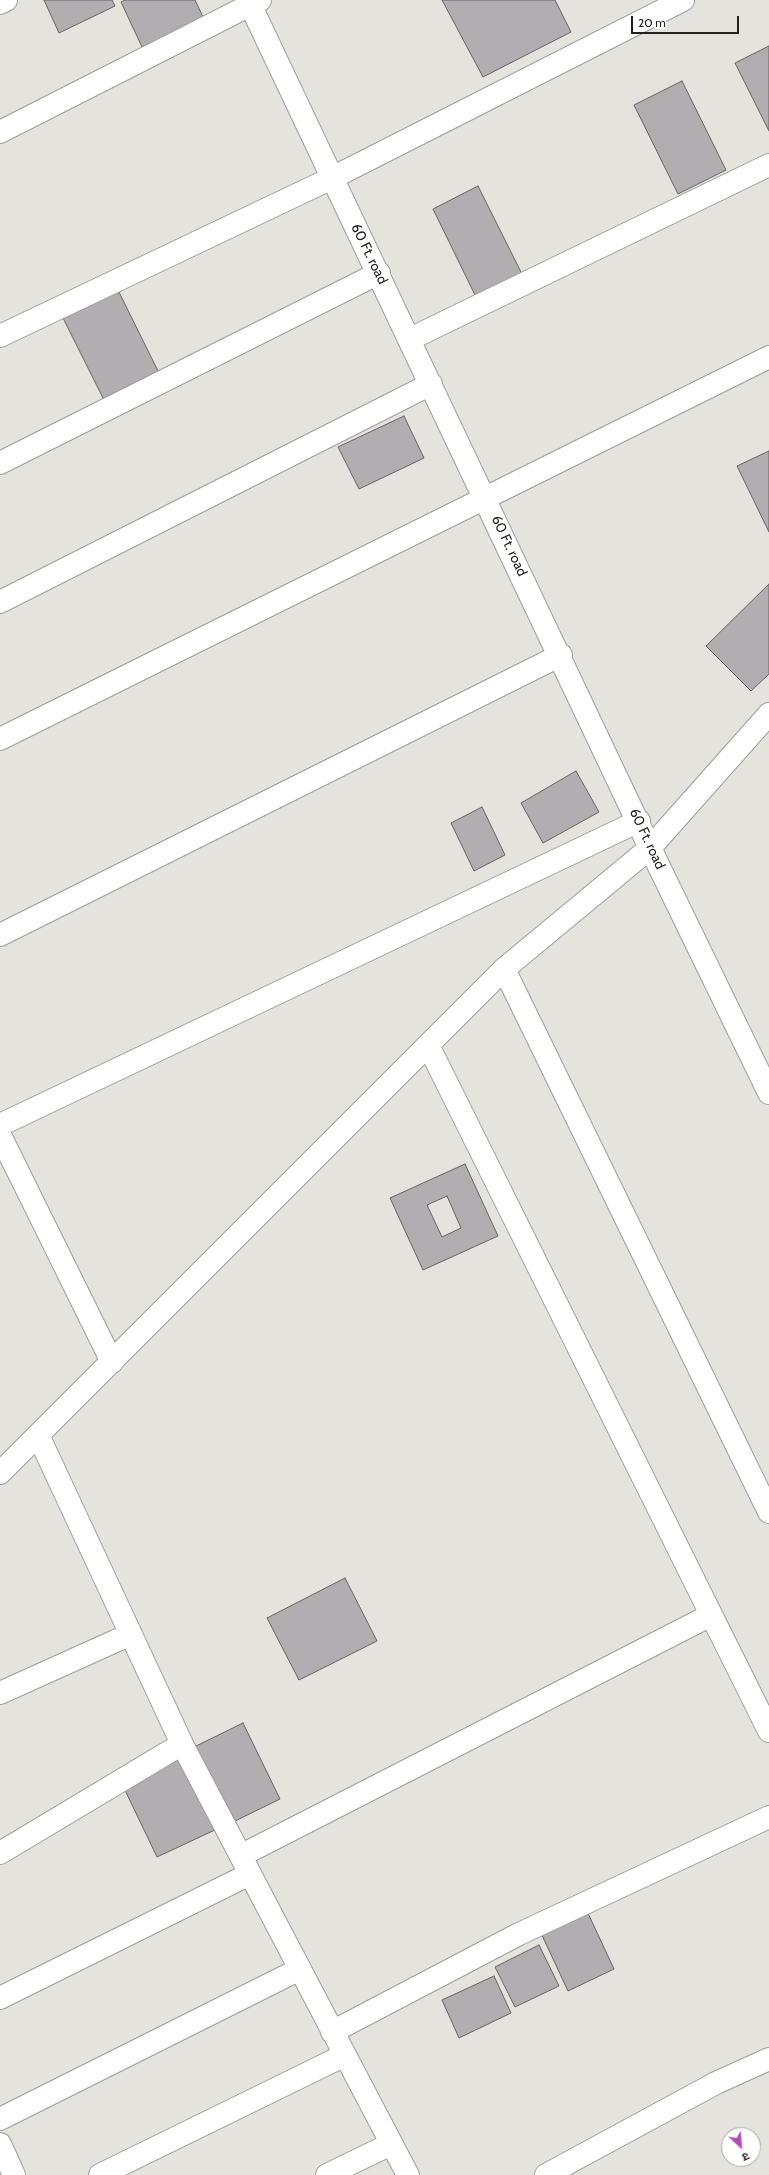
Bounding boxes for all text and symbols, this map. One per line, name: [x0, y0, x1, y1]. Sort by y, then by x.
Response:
scale bar: [633, 8, 741, 34]
text: 20 m: [638, 15, 666, 30]
street label: 60 Ft. road: [347, 221, 391, 287]
street label: 60 Ft. road: [488, 513, 530, 579]
street label: 60 Ft. road: [626, 806, 668, 872]
north arrow: [721, 2127, 761, 2167]
text: उ: [740, 2149, 752, 2165]

